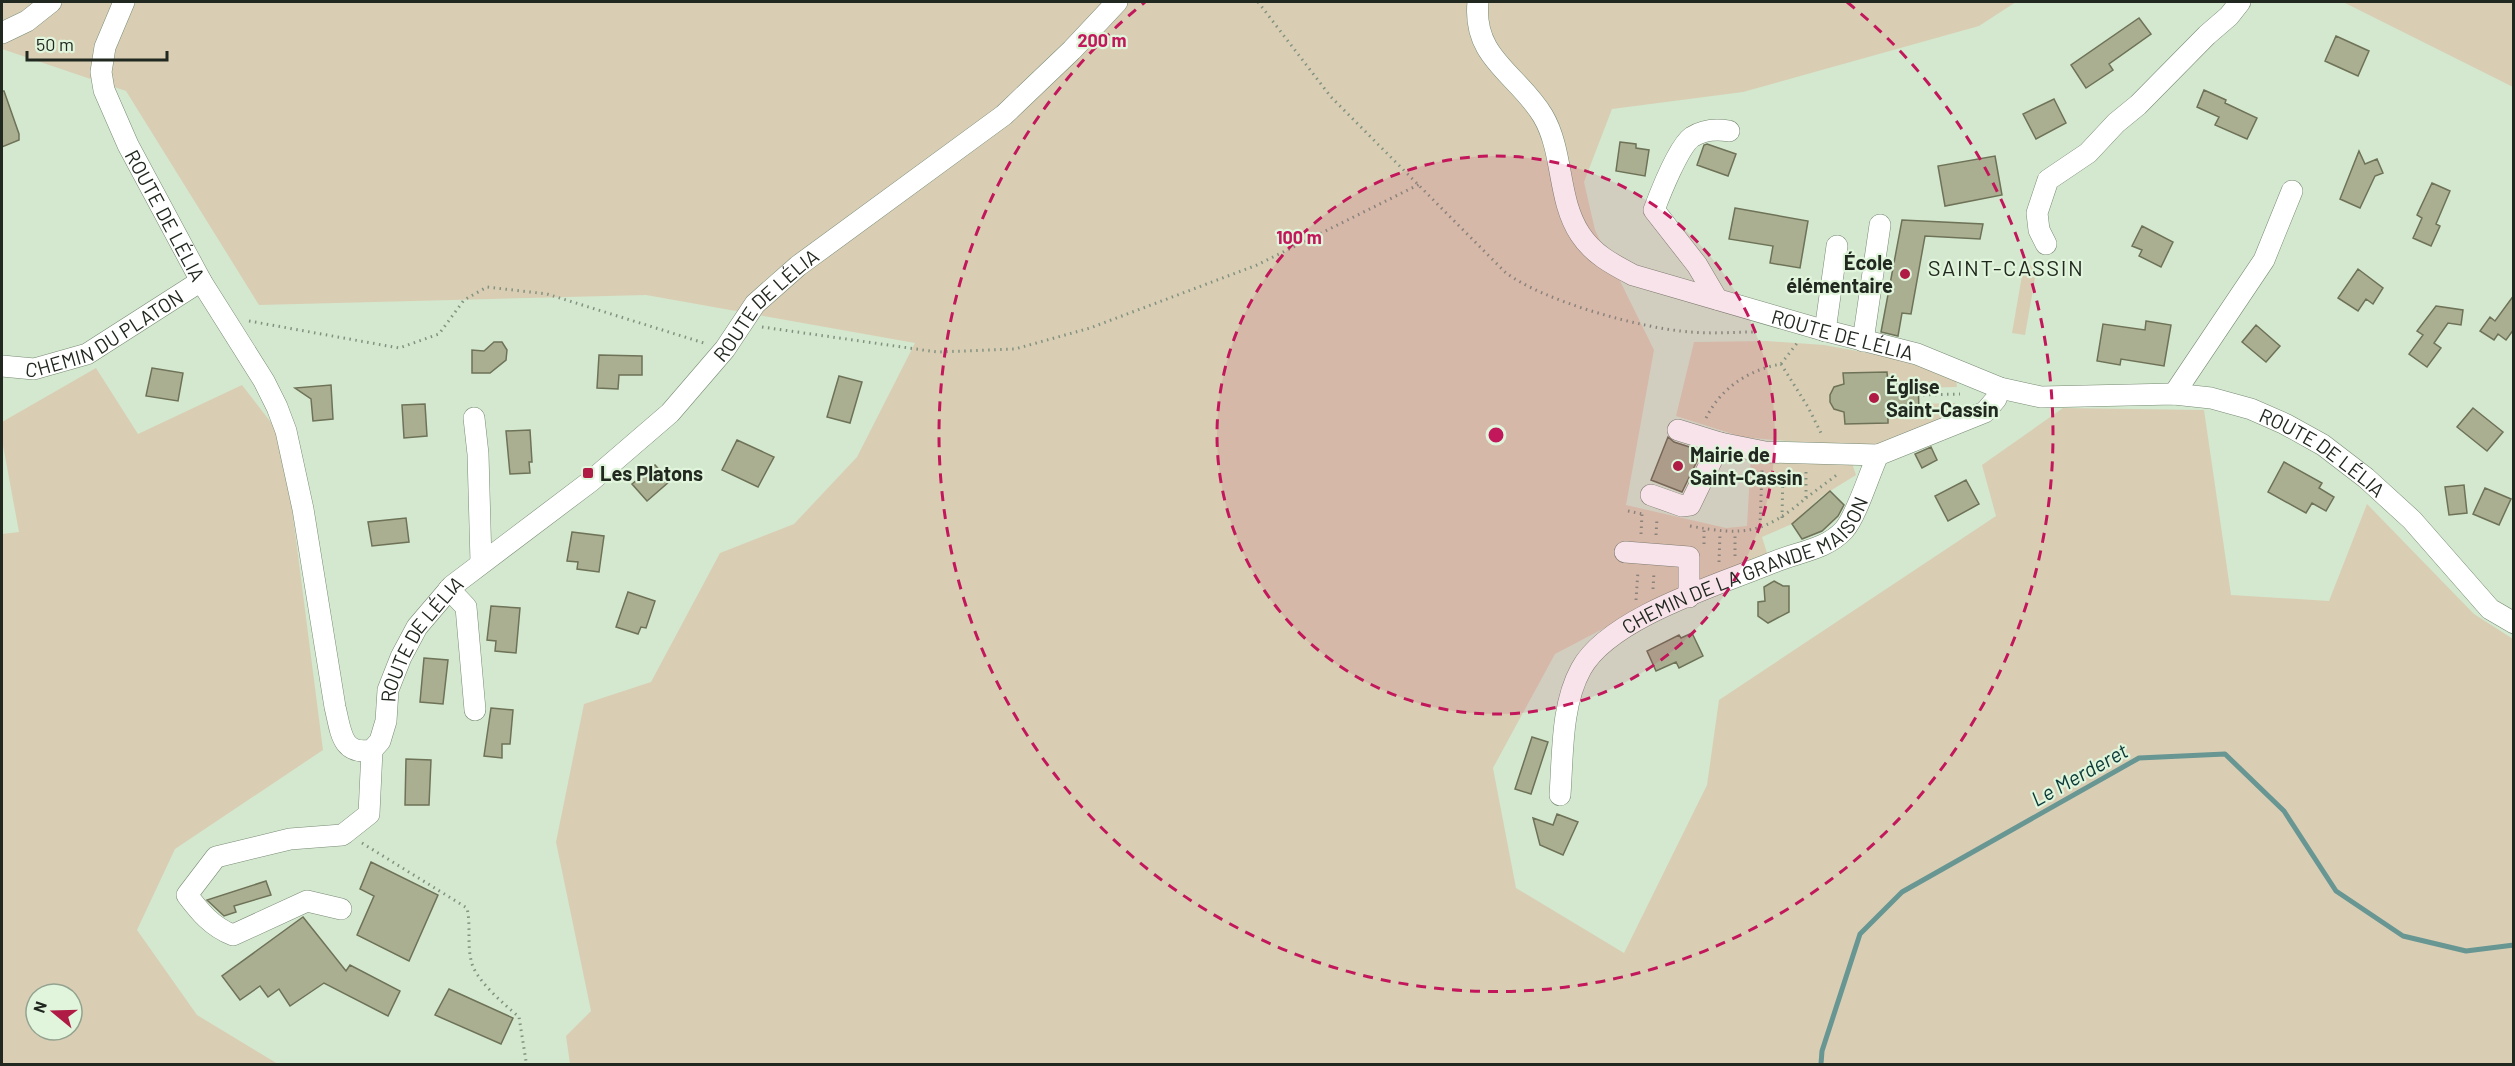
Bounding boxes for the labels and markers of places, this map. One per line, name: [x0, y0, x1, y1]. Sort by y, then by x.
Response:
place label: École élémentaire: [1786, 250, 1893, 297]
marker: École élémentaire: [1898, 267, 1912, 281]
place label: Église Saint-Cassin: [1886, 374, 1999, 421]
marker: Église Saint-Cassin: [1867, 391, 1881, 405]
centre of rings: [1486, 425, 1506, 445]
place label: Mairie de Saint-Cassin: [1690, 442, 1803, 489]
marker: Mairie de Saint-Cassin: [1671, 459, 1685, 473]
place label: Les Platons: [600, 461, 703, 485]
marker: Les Platons: [581, 466, 595, 480]

